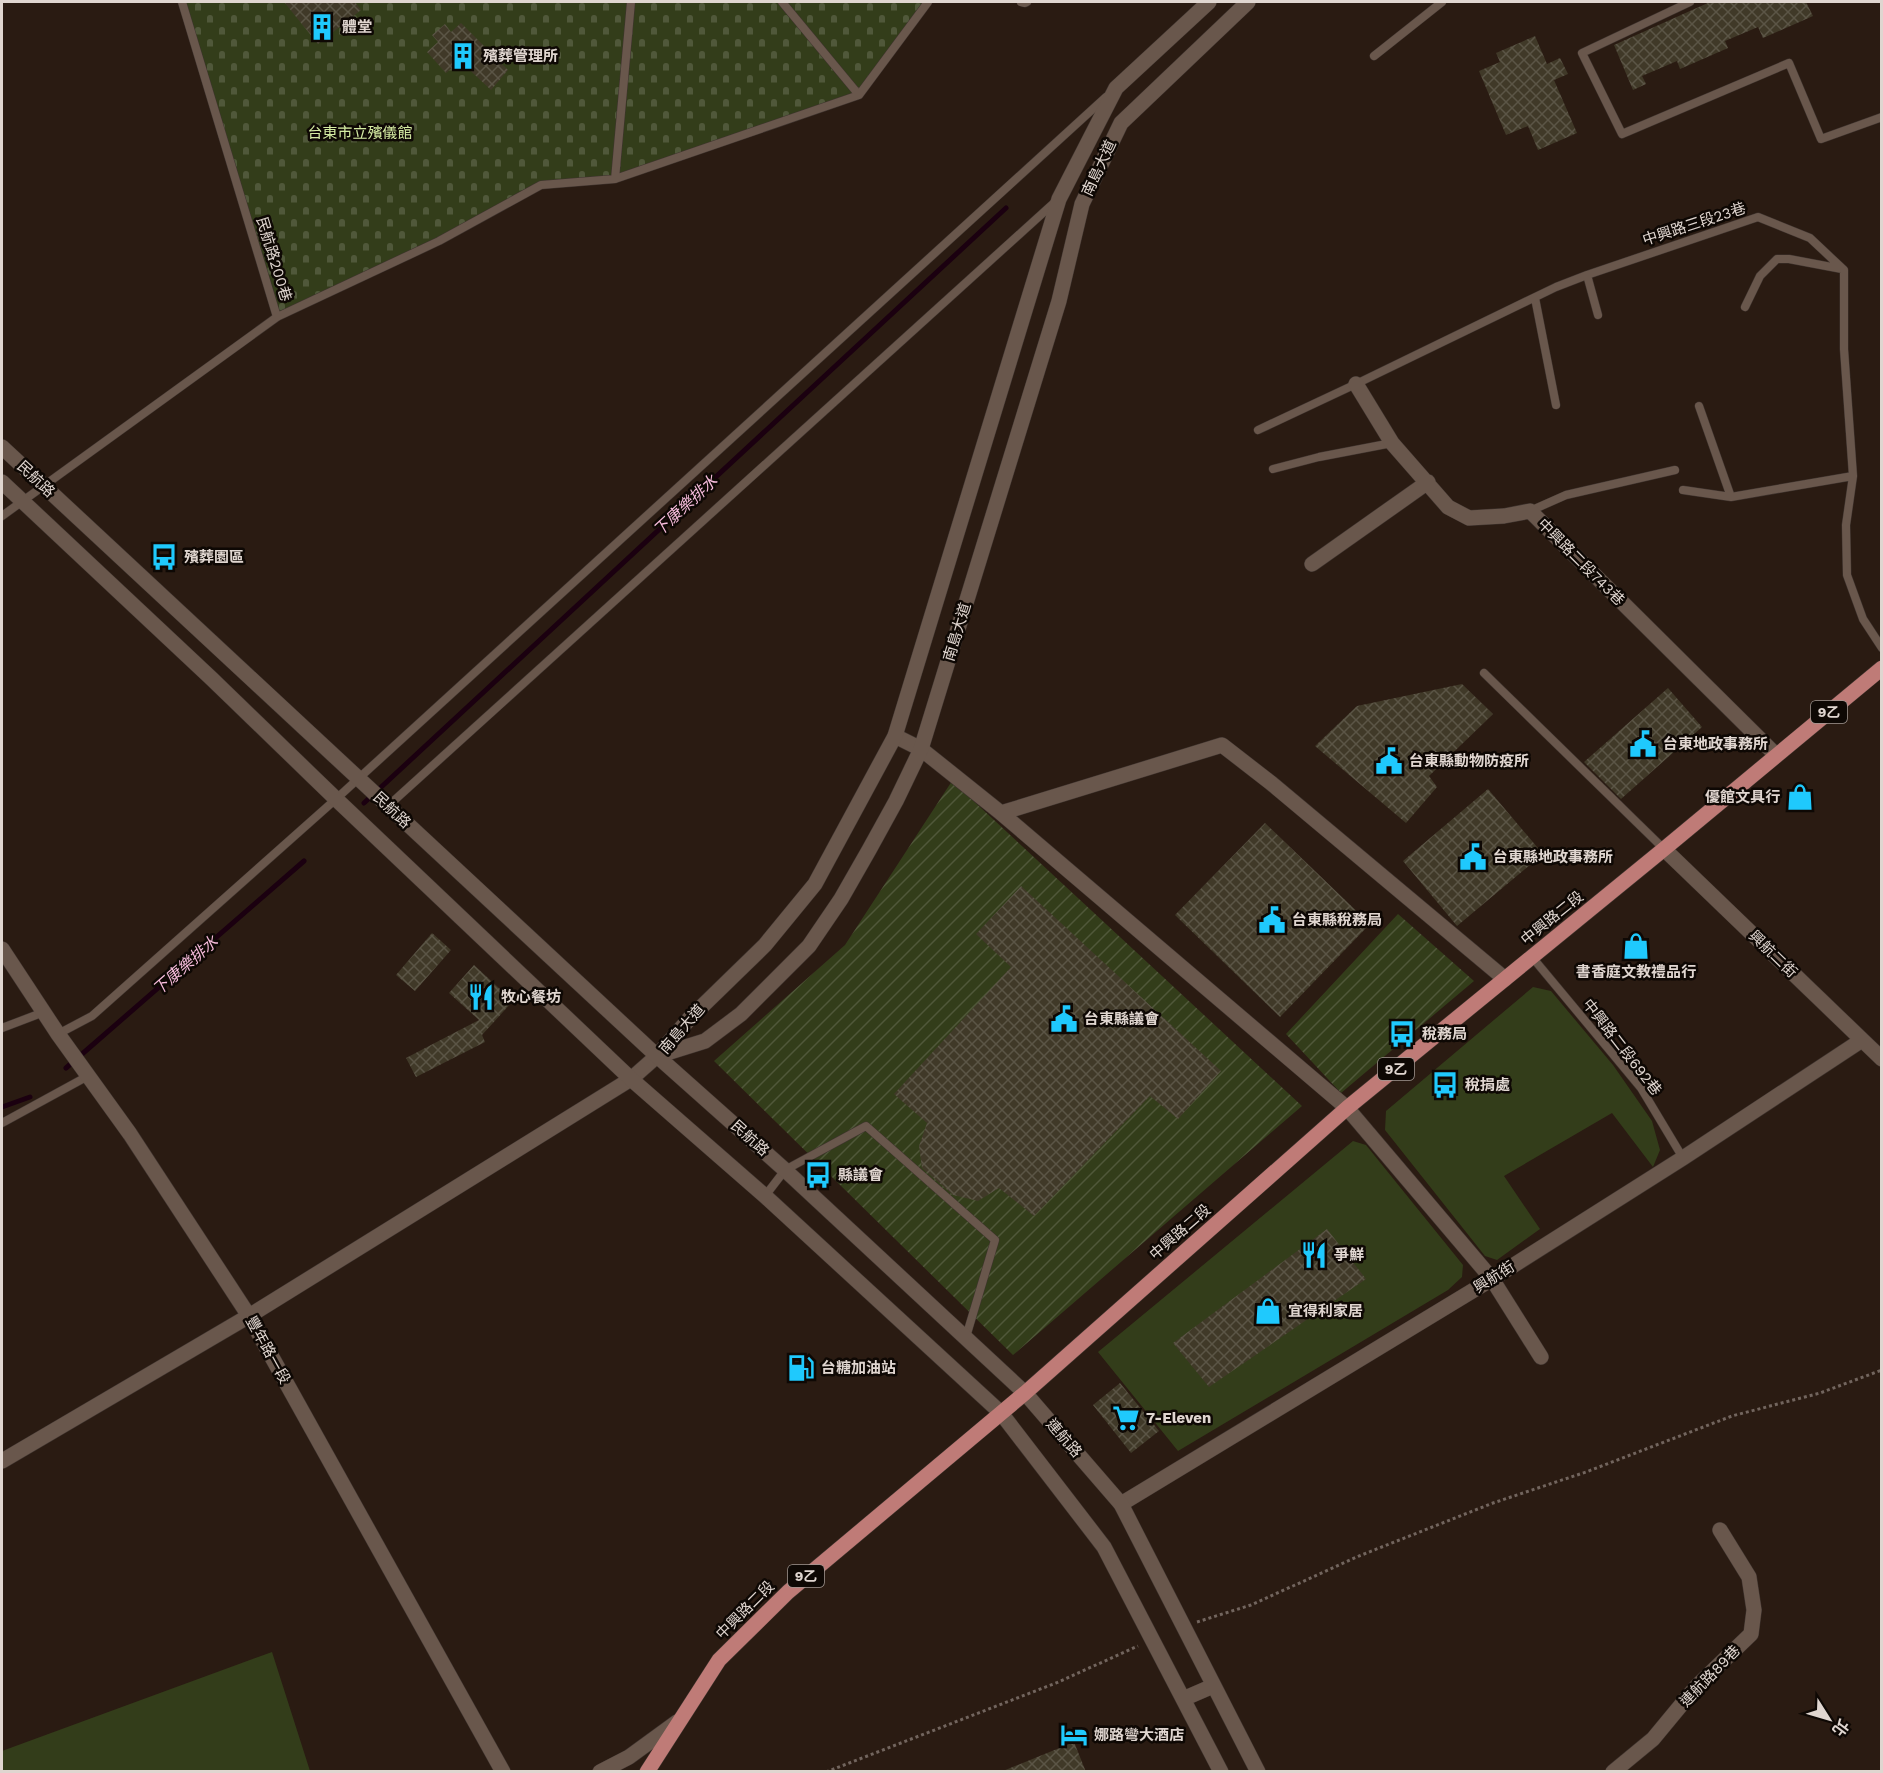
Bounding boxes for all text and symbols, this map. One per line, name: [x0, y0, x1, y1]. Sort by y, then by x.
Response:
building icon: 體堂: [307, 12, 337, 42]
place label: 體堂: [342, 18, 372, 36]
building icon: 殯葬管理所: [448, 41, 478, 71]
place label: 殯葬管理所: [483, 47, 558, 65]
park label: 台東市立殯儀館: [307, 124, 413, 142]
street label: 南島大道: [1078, 137, 1120, 199]
street label: 中興路三段23巷: [1640, 199, 1748, 249]
street label: 民航路200巷: [253, 215, 295, 303]
street label: 民航路: [13, 457, 59, 501]
water label: 下康樂排水: [650, 470, 722, 540]
street label: 中興路二段743巷: [1534, 515, 1628, 609]
bus stop icon: 殯葬園區: [149, 542, 179, 572]
place label: 殯葬園區: [184, 548, 244, 566]
street label: 南島大道: [940, 601, 974, 663]
road number: 9乙: [1811, 701, 1847, 723]
public building icon: 台東地政事務所: [1628, 729, 1658, 759]
place label: 台東地政事務所: [1663, 735, 1768, 753]
public building icon: 台東縣動物防疫所: [1374, 746, 1404, 776]
place label: 台東縣動物防疫所: [1409, 752, 1529, 770]
shop icon: 優館文具行: [1785, 782, 1815, 812]
street label: 民航路: [369, 788, 415, 832]
place label: 優館文具行: [1705, 788, 1780, 806]
public building icon: 台東縣地政事務所: [1458, 842, 1488, 872]
place label: 台東縣地政事務所: [1493, 848, 1613, 866]
street label: 中興路二段: [1517, 887, 1587, 949]
public building icon: 台東縣稅務局: [1257, 905, 1287, 935]
place label: 台東縣稅務局: [1292, 911, 1382, 929]
street label: 興航二街: [1745, 927, 1801, 981]
water label: 下康樂排水: [149, 931, 222, 999]
shop icon: 書香庭文教禮品行: [1621, 931, 1651, 961]
place label: 書香庭文教禮品行: [1576, 963, 1696, 981]
restaurant icon: 牧心餐坊: [466, 982, 496, 1012]
place label: 牧心餐坊: [501, 988, 561, 1006]
street label: 中興路二段692巷: [1579, 995, 1665, 1099]
street label: 南島大道: [656, 1000, 708, 1058]
public building icon: 台東縣議會: [1049, 1004, 1079, 1034]
place label: 台東縣議會: [1084, 1010, 1159, 1028]
bus stop icon: 稅務局: [1387, 1019, 1417, 1049]
place label: 稅務局: [1422, 1025, 1467, 1043]
road number: 9乙: [1378, 1058, 1414, 1080]
bus stop icon: 稅捐處: [1430, 1070, 1460, 1100]
place label: 稅捐處: [1465, 1076, 1510, 1094]
street label: 民航路: [727, 1116, 773, 1160]
bus stop icon: 縣議會: [803, 1160, 833, 1190]
place label: 縣議會: [838, 1166, 883, 1184]
street label: 中興路二段: [1146, 1201, 1214, 1263]
restaurant icon: 爭鮮: [1299, 1240, 1329, 1270]
place label: 爭鮮: [1334, 1246, 1364, 1264]
street label: 興航街: [1470, 1257, 1518, 1297]
shop icon: 宜得利家居: [1253, 1296, 1283, 1326]
place label: 宜得利家居: [1288, 1302, 1363, 1320]
street label: 豐年路一段: [242, 1313, 294, 1387]
fuel station icon: 台糖加油站: [786, 1353, 816, 1383]
place label: 台糖加油站: [821, 1359, 896, 1377]
supermarket icon: 7-Eleven: [1111, 1403, 1141, 1433]
place label: 7-Eleven: [1146, 1409, 1211, 1427]
street label: 連航路: [1042, 1415, 1086, 1461]
road number: 9乙: [788, 1565, 824, 1587]
street label: 中興路二段: [712, 1577, 778, 1643]
street label: 連航路89巷: [1676, 1642, 1744, 1710]
north arrow: [1799, 1689, 1859, 1749]
text: 北: [1828, 1716, 1853, 1740]
hotel icon: 娜路彎大酒店: [1059, 1720, 1089, 1750]
place label: 娜路彎大酒店: [1094, 1726, 1184, 1744]

